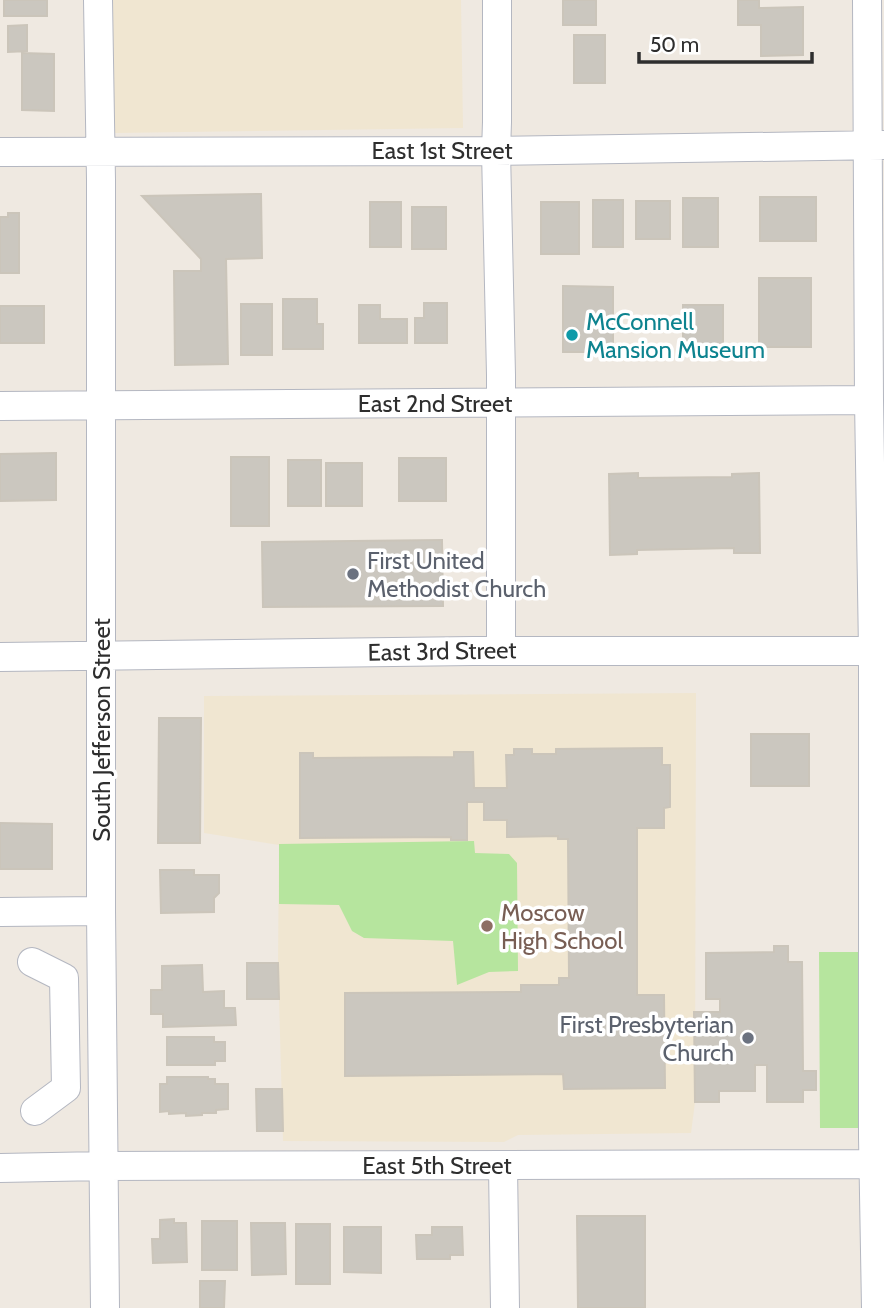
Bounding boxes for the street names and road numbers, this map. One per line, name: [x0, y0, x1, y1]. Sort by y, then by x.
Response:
street label: East 1st Street: [371, 136, 513, 165]
street label: East 2nd Street: [358, 389, 512, 418]
street label: South Jefferson Street: [87, 618, 116, 842]
street label: East 3rd Street: [367, 635, 517, 667]
street label: East 5th Street: [362, 1151, 512, 1180]

